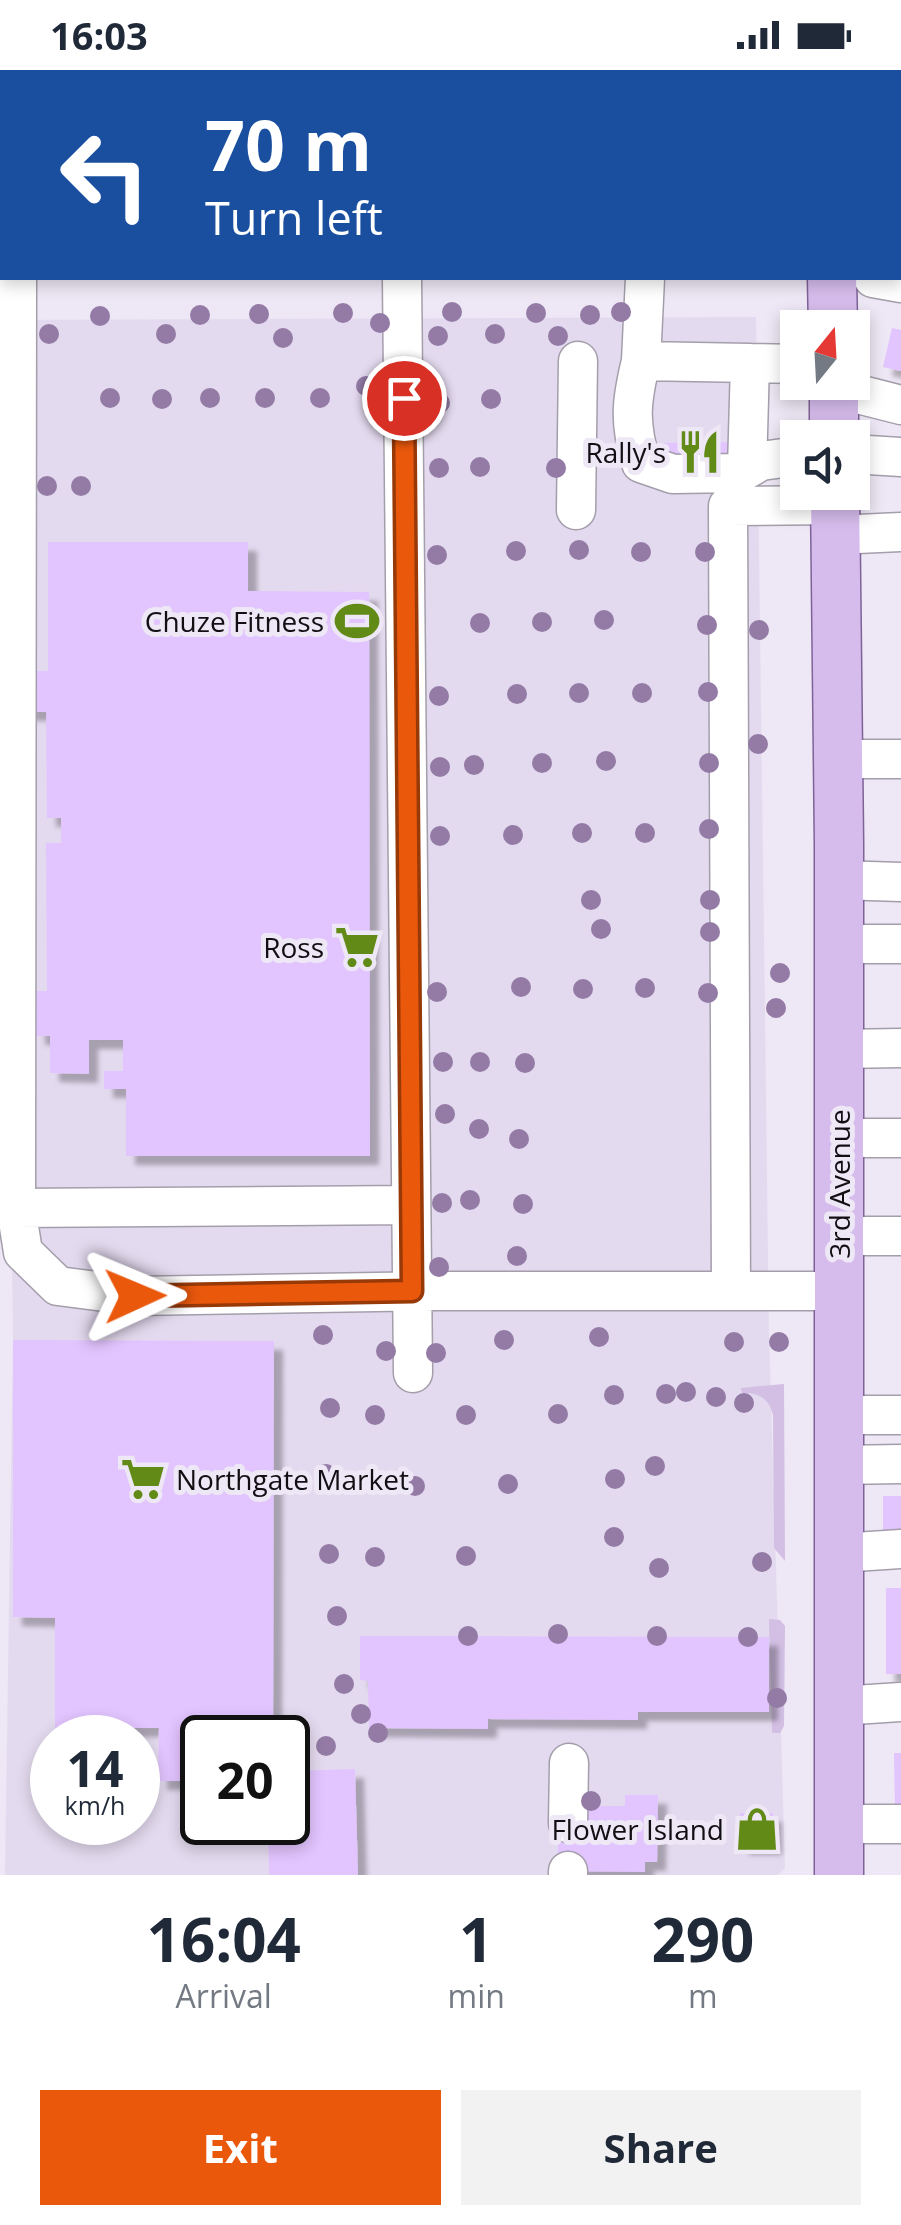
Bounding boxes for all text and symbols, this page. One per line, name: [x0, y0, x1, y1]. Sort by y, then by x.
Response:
text: 16:03: [50, 9, 148, 61]
text: 70 m: [205, 96, 372, 192]
icon: left: [40, 110, 170, 240]
text: Turn left: [205, 187, 383, 248]
north arrow: [780, 310, 870, 400]
map controls: [780, 310, 870, 510]
pin: [362, 356, 447, 441]
icon: arrive: [377, 371, 432, 426]
button: sound: [780, 420, 870, 510]
restaurant icon: Rally's: [675, 428, 723, 476]
place label: Rally's: [586, 433, 666, 471]
sports icon: Chuze Fitness: [333, 597, 381, 645]
place label: Chuze Fitness: [145, 602, 324, 640]
supermarket icon: Ross: [333, 923, 381, 971]
place label: Ross: [263, 928, 324, 966]
street label: 3rd Avenue: [820, 1109, 858, 1259]
position arrow: [83, 1244, 187, 1348]
supermarket icon: Northgate Market: [119, 1455, 167, 1503]
place label: Northgate Market: [176, 1460, 409, 1498]
speed limit sign: 20: [180, 1715, 310, 1845]
text: 14: [66, 1734, 124, 1802]
text: km/h: [65, 1788, 125, 1822]
shop icon: Flower Island: [733, 1805, 781, 1853]
place label: Flower Island: [551, 1810, 724, 1848]
text: 16:04: [147, 1898, 301, 1980]
text: 1: [459, 1898, 493, 1980]
text: 290: [651, 1898, 754, 1980]
text: Arrival: [176, 1974, 272, 2017]
text: min: [448, 1974, 505, 2017]
text: m: [688, 1974, 718, 2017]
button: Exit: [40, 2090, 441, 2205]
button: Share: [461, 2090, 861, 2205]

